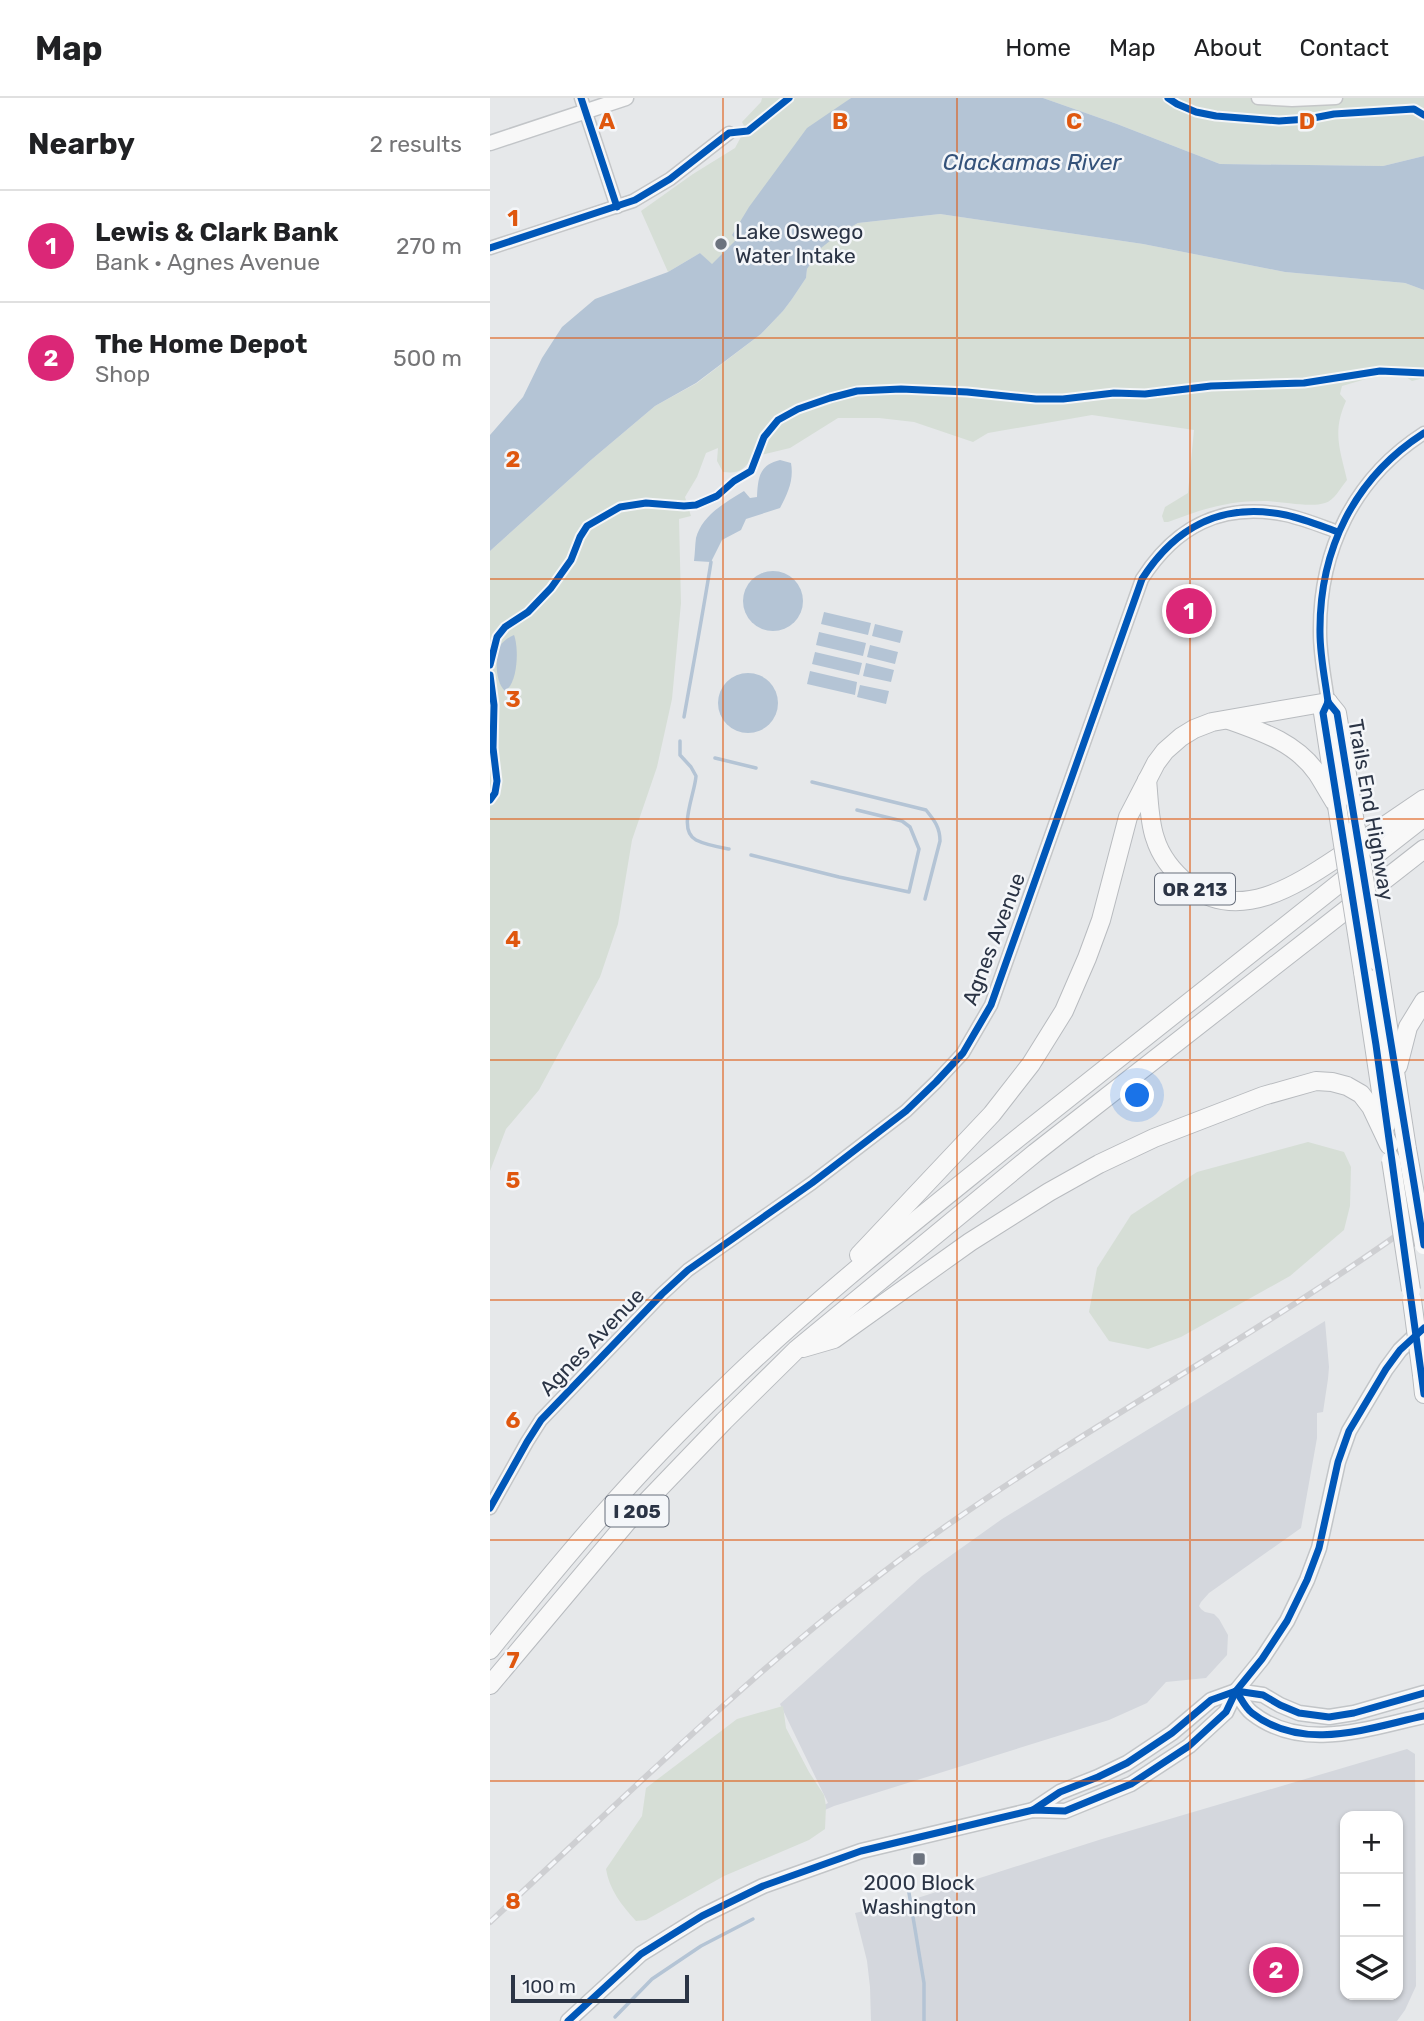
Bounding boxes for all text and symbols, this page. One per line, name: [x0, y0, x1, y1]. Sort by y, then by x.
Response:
text: Map: [35, 29, 103, 68]
text: Home: [1005, 34, 1071, 62]
text: Map: [1109, 34, 1156, 62]
text: About: [1194, 34, 1262, 62]
text: Contact: [1300, 34, 1389, 62]
text: A: [599, 107, 616, 135]
text: B: [832, 107, 848, 135]
text: C: [1066, 107, 1082, 135]
text: D: [1299, 107, 1315, 135]
text: Nearby: [28, 126, 135, 162]
text: 2 results: [370, 130, 462, 158]
water label: Clackamas River: [943, 148, 1122, 176]
text: 1: [507, 204, 519, 232]
text: Lewis & Clark Bank: [95, 217, 338, 248]
place label: Lake Oswego Water Intake: [735, 219, 863, 268]
text: 1: [45, 232, 57, 260]
text: 270 m: [396, 232, 462, 260]
marker: Lake Oswego Water Intake: [713, 236, 729, 252]
text: Bank · Agnes Avenue: [95, 248, 320, 276]
text: The Home Depot: [95, 329, 307, 360]
text: 2: [44, 344, 58, 372]
text: 500 m: [393, 344, 462, 372]
text: Shop: [95, 360, 150, 388]
text: 2: [506, 445, 520, 473]
pin: 1: [1166, 585, 1212, 637]
text: 3: [505, 685, 521, 713]
street label: Trails End Highway: [1343, 717, 1400, 903]
street label: Agnes Avenue: [957, 869, 1030, 1009]
road number: OR 213: [1155, 874, 1235, 904]
text: 4: [505, 925, 521, 953]
your location: [1120, 1078, 1154, 1112]
text: 5: [506, 1166, 521, 1194]
street label: Agnes Avenue: [534, 1283, 649, 1401]
text: 6: [506, 1406, 521, 1434]
road number: I 205: [606, 1496, 668, 1526]
text: 7: [506, 1646, 520, 1674]
map controls: [1340, 1811, 1403, 2000]
button: +: [1340, 1811, 1403, 1874]
marker: 2000 Block Washington: [911, 1851, 927, 1867]
place label: 2000 Block Washington: [862, 1870, 976, 1919]
button: −: [1340, 1874, 1403, 1937]
text: 8: [505, 1887, 521, 1915]
button: layers: [1340, 1937, 1403, 2000]
pin: 2: [1253, 1944, 1299, 1996]
scale bar: [511, 1972, 690, 2004]
text: 100 m: [522, 1975, 576, 1998]

